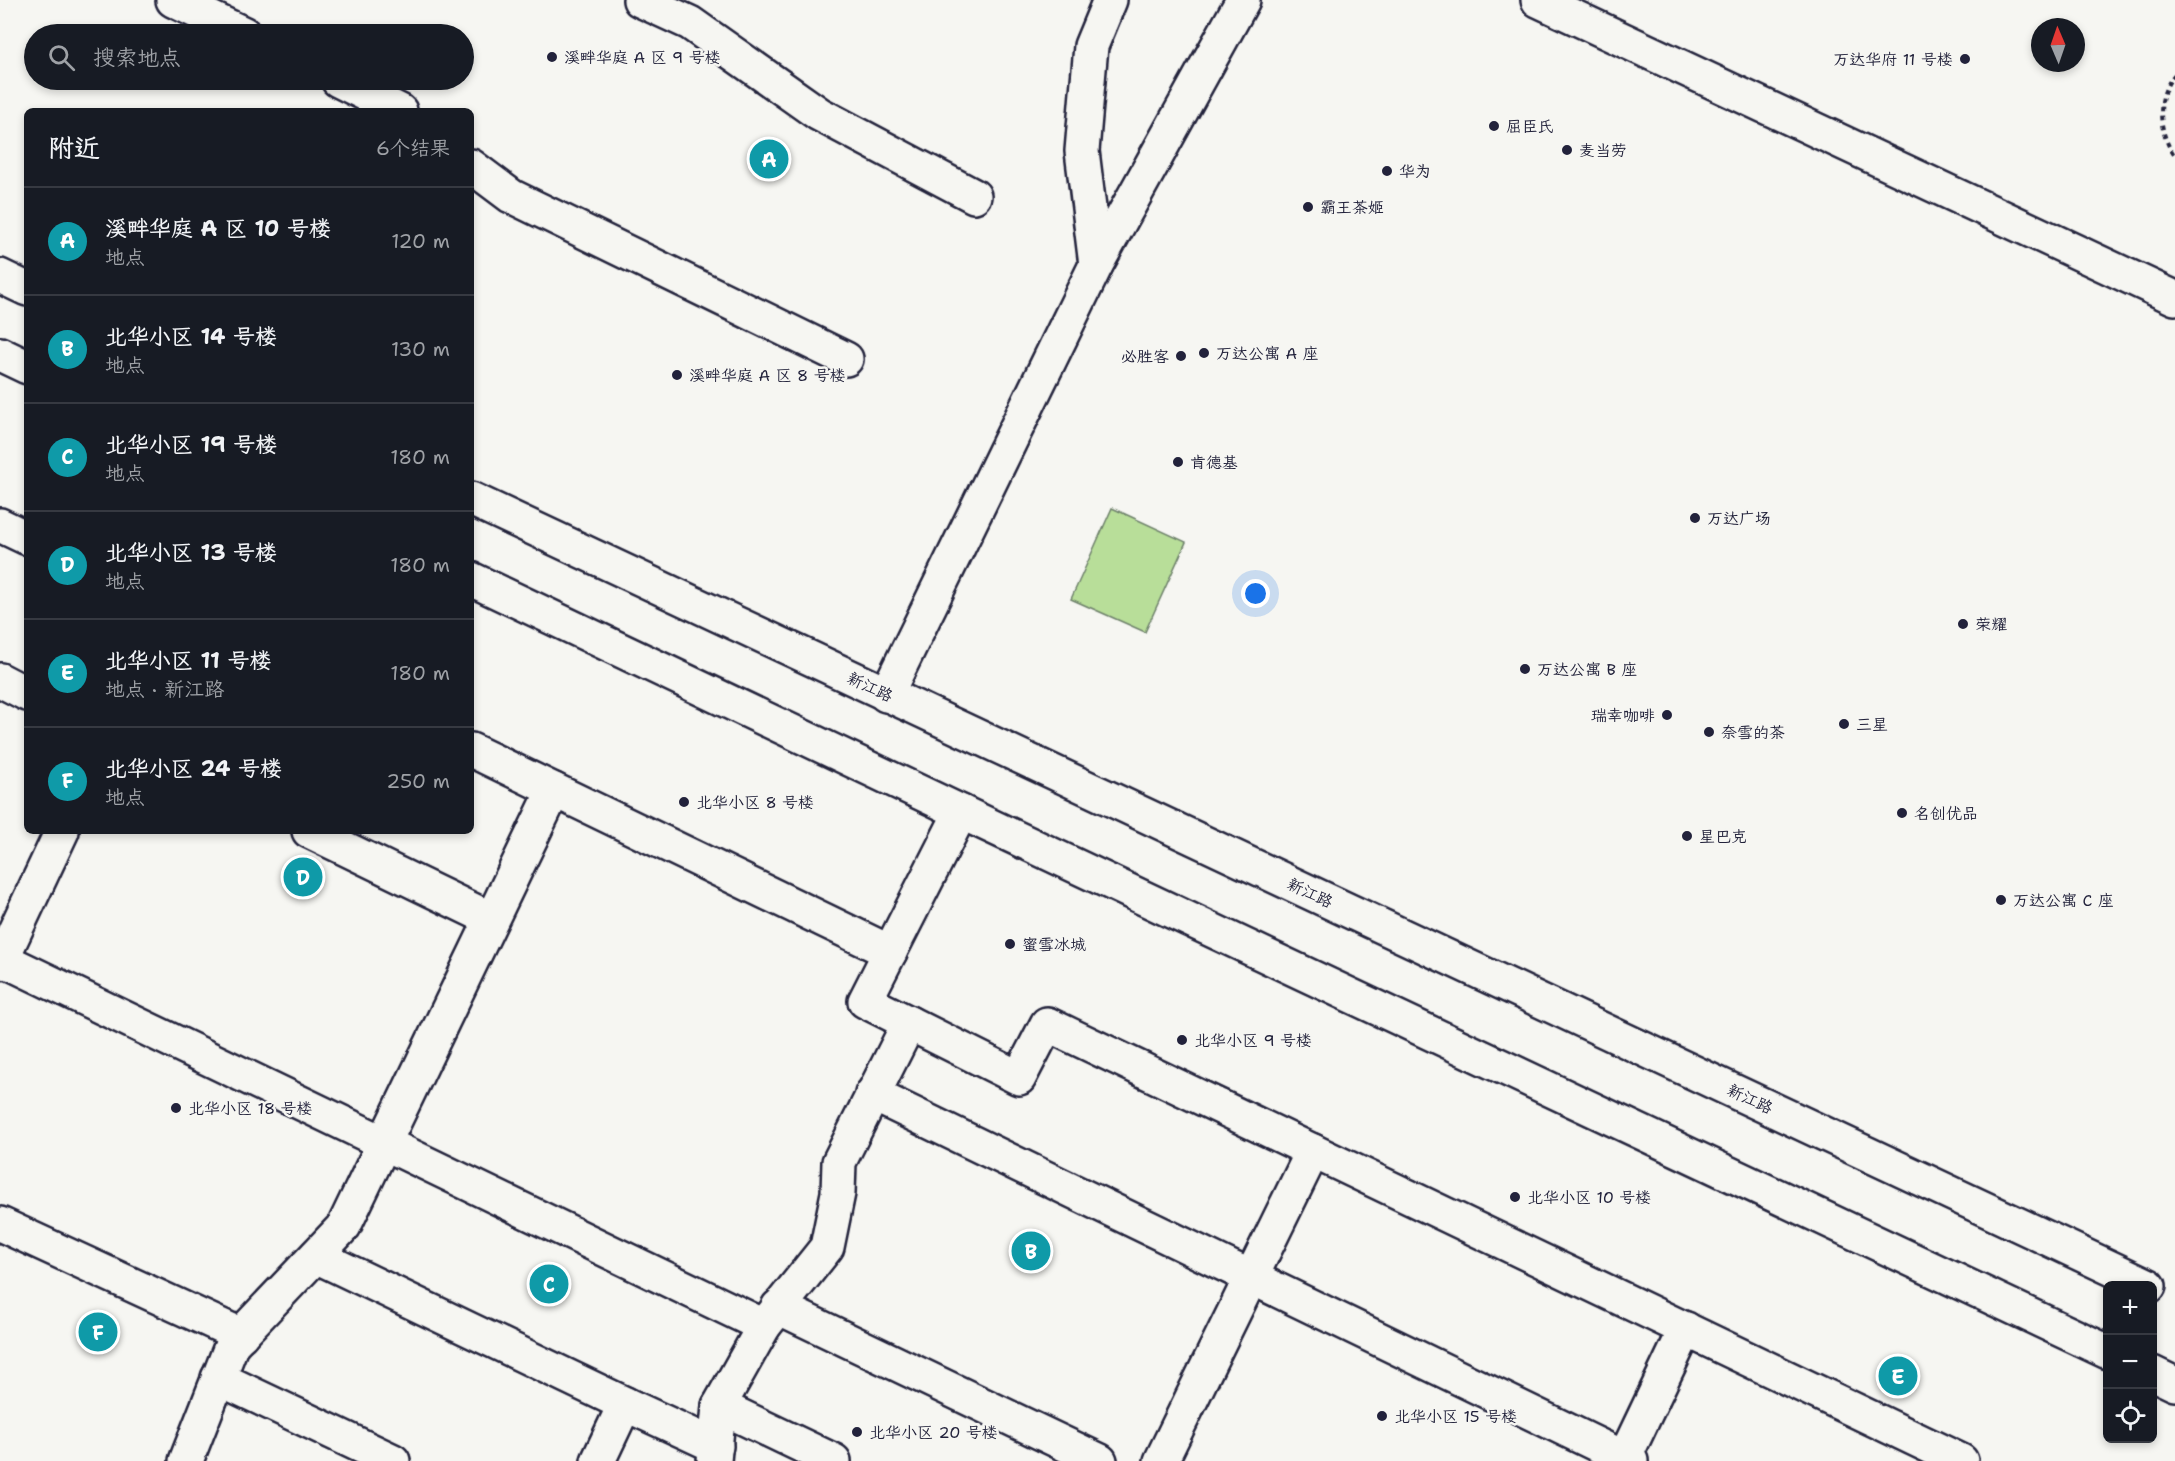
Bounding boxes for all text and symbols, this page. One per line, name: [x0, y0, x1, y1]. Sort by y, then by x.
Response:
north arrow: [2031, 18, 2085, 72]
search box: [24, 24, 474, 90]
icon: search: [45, 41, 78, 74]
text: 搜索地点: [93, 43, 181, 72]
place label: 溪畔华庭 A 区 9 号楼: [564, 47, 721, 68]
place label: 万达华府 11 号楼: [1833, 49, 1953, 70]
marker: 溪畔华庭 A 区 9 号楼: [545, 50, 559, 64]
marker: 万达华府 11 号楼: [1958, 52, 1972, 66]
place label: 屈臣氏: [1506, 116, 1554, 137]
marker: 屈臣氏: [1487, 119, 1501, 133]
text: 附近: [48, 130, 100, 165]
text: 6个结果: [376, 135, 450, 161]
pin: A: [750, 136, 788, 182]
place label: 麦当劳: [1579, 140, 1627, 161]
marker: 麦当劳: [1560, 143, 1574, 157]
place label: 华为: [1399, 161, 1431, 182]
marker: 华为: [1380, 164, 1394, 178]
place label: 霸王茶姬: [1320, 197, 1384, 218]
marker: 霸王茶姬: [1301, 200, 1315, 214]
text: 溪畔华庭 A 区 10 号楼: [105, 214, 331, 243]
text: A: [60, 228, 75, 254]
text: 120 m: [391, 228, 450, 254]
text: 地点: [105, 244, 145, 270]
text: 北华小区 14 号楼: [105, 322, 277, 351]
text: B: [61, 336, 74, 362]
text: 130 m: [391, 336, 450, 362]
place label: 万达公寓 A 座: [1216, 343, 1319, 364]
place label: 必胜客: [1121, 346, 1169, 367]
marker: 万达公寓 A 座: [1197, 346, 1211, 360]
marker: 必胜客: [1174, 349, 1188, 363]
text: 地点: [105, 352, 145, 378]
place label: 溪畔华庭 A 区 8 号楼: [689, 365, 846, 386]
marker: 溪畔华庭 A 区 8 号楼: [670, 368, 684, 382]
text: 北华小区 19 号楼: [105, 430, 277, 459]
text: C: [61, 444, 74, 470]
text: 180 m: [390, 444, 450, 470]
place label: 肯德基: [1190, 452, 1238, 473]
marker: 肯德基: [1171, 455, 1185, 469]
text: 地点: [105, 460, 145, 486]
place label: 万达广场: [1707, 508, 1771, 529]
marker: 万达广场: [1688, 511, 1702, 525]
text: 北华小区 13 号楼: [105, 538, 277, 567]
text: D: [60, 552, 75, 578]
text: 180 m: [390, 552, 450, 578]
text: 地点: [105, 568, 145, 594]
your location: [1241, 579, 1270, 608]
place label: 荣耀: [1975, 614, 2007, 635]
marker: 荣耀: [1956, 617, 1970, 631]
text: 北华小区 11 号楼: [105, 646, 272, 675]
place label: 万达公寓 B 座: [1537, 659, 1637, 680]
text: E: [61, 660, 74, 686]
text: 180 m: [390, 660, 450, 686]
marker: 万达公寓 B 座: [1518, 662, 1532, 676]
street label: 新江路: [844, 667, 896, 707]
text: 地点 · 新江路: [105, 676, 224, 702]
place label: 瑞幸咖啡: [1591, 705, 1655, 726]
marker: 瑞幸咖啡: [1660, 708, 1674, 722]
place label: 三星: [1856, 714, 1888, 735]
marker: 三星: [1837, 717, 1851, 731]
place label: 奈雪的茶: [1721, 722, 1785, 743]
marker: 奈雪的茶: [1702, 725, 1716, 739]
text: 北华小区 24 号楼: [105, 754, 282, 783]
text: F: [62, 768, 73, 794]
text: 250 m: [386, 768, 450, 794]
text: 地点: [105, 784, 145, 810]
place label: 北华小区 8 号楼: [696, 792, 814, 813]
marker: 北华小区 8 号楼: [677, 795, 691, 809]
place label: 名创优品: [1914, 803, 1978, 824]
marker: 名创优品: [1895, 806, 1909, 820]
place label: 星巴克: [1699, 826, 1747, 847]
marker: 星巴克: [1680, 829, 1694, 843]
pin: D: [284, 854, 322, 900]
street label: 新江路: [1284, 873, 1336, 913]
place label: 万达公寓 C 座: [2013, 890, 2114, 911]
marker: 万达公寓 C 座: [1994, 893, 2008, 907]
place label: 蜜雪冰城: [1022, 934, 1086, 955]
marker: 蜜雪冰城: [1003, 937, 1017, 951]
place label: 北华小区 9 号楼: [1194, 1030, 1312, 1051]
marker: 北华小区 9 号楼: [1175, 1033, 1189, 1047]
street label: 新江路: [1724, 1079, 1776, 1119]
place label: 北华小区 18 号楼: [188, 1098, 313, 1119]
marker: 北华小区 18 号楼: [169, 1101, 183, 1115]
place label: 北华小区 10 号楼: [1527, 1187, 1651, 1208]
marker: 北华小区 10 号楼: [1508, 1190, 1522, 1204]
pin: B: [1012, 1228, 1050, 1274]
pin: C: [530, 1262, 568, 1306]
map controls: [2103, 1281, 2157, 1443]
button: +: [2103, 1281, 2157, 1335]
pin: F: [78, 1310, 118, 1354]
button: −: [2103, 1335, 2157, 1389]
pin: E: [1878, 1354, 1918, 1398]
button: locate: [2103, 1389, 2157, 1443]
place label: 北华小区 15 号楼: [1394, 1406, 1517, 1427]
marker: 北华小区 15 号楼: [1375, 1409, 1389, 1423]
place label: 北华小区 20 号楼: [869, 1422, 998, 1443]
marker: 北华小区 20 号楼: [850, 1425, 864, 1439]

